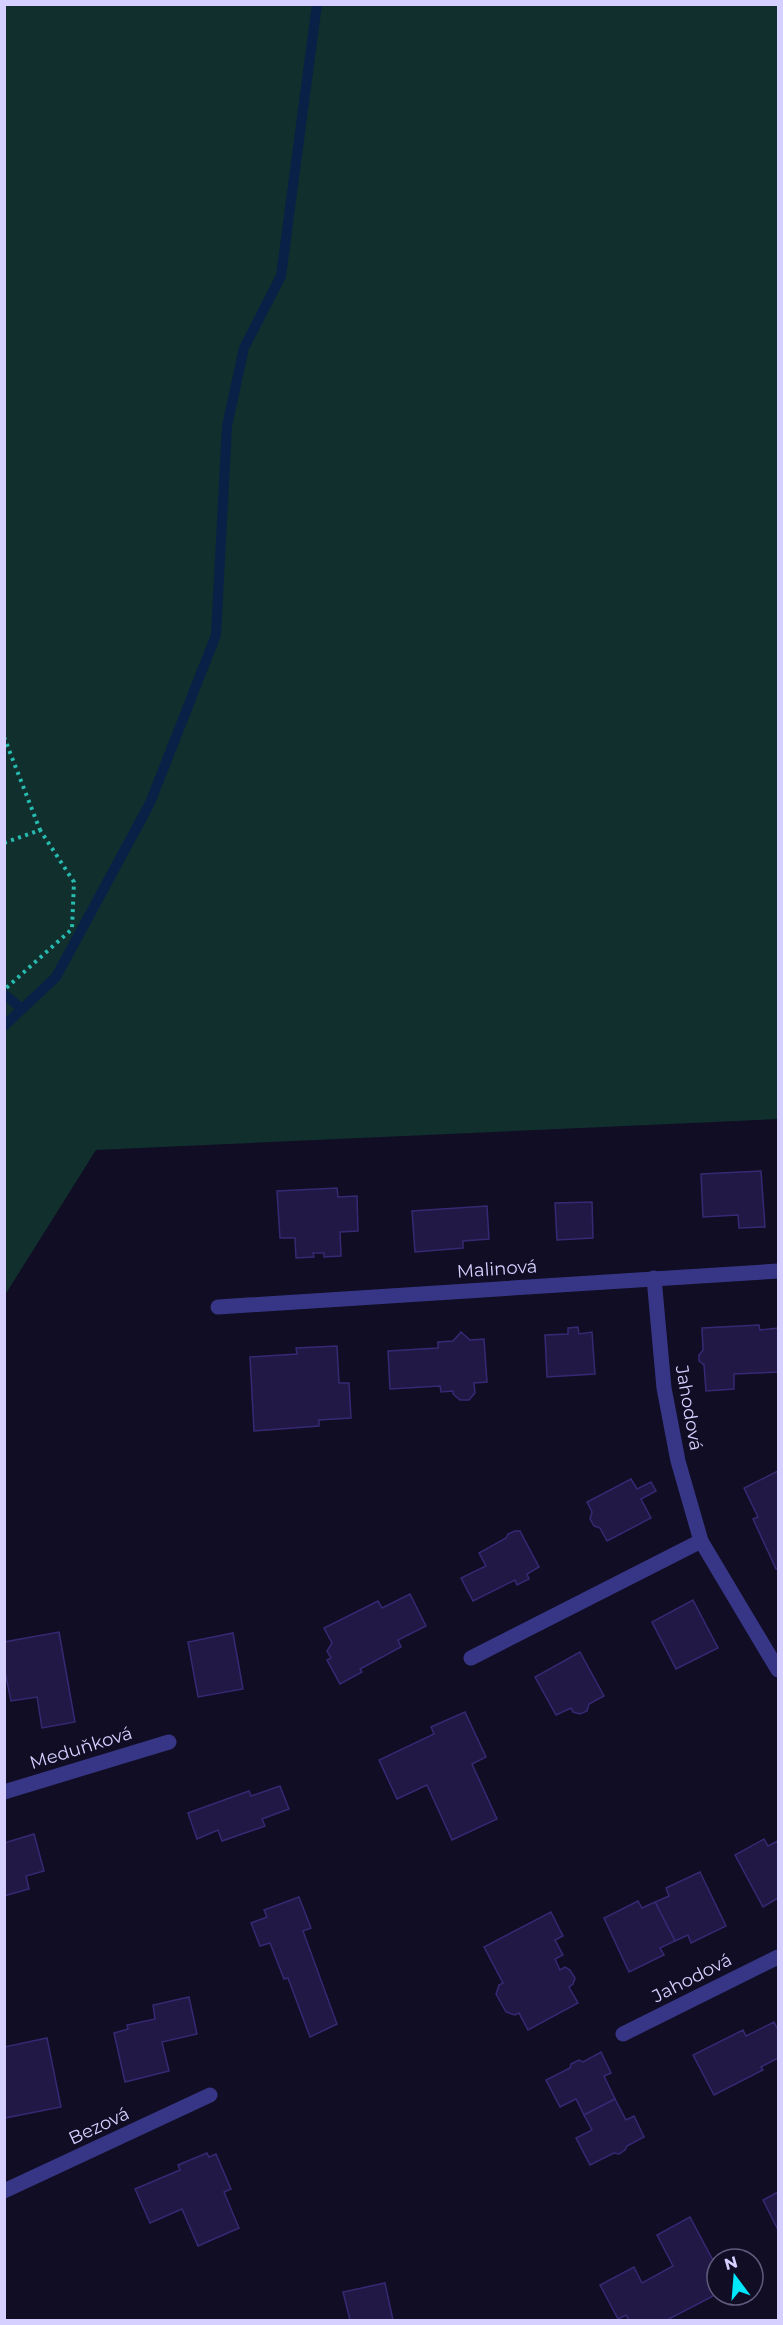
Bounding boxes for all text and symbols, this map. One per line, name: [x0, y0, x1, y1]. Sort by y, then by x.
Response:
street label: Malinová: [456, 1255, 538, 1283]
street label: Jahodová: [670, 1363, 707, 1452]
street label: Meduňková: [27, 1722, 135, 1774]
street label: Jahodová: [648, 1949, 735, 2008]
street label: Bezová: [65, 2102, 133, 2150]
north arrow: [705, 2247, 765, 2307]
text: N: [722, 2252, 740, 2274]

